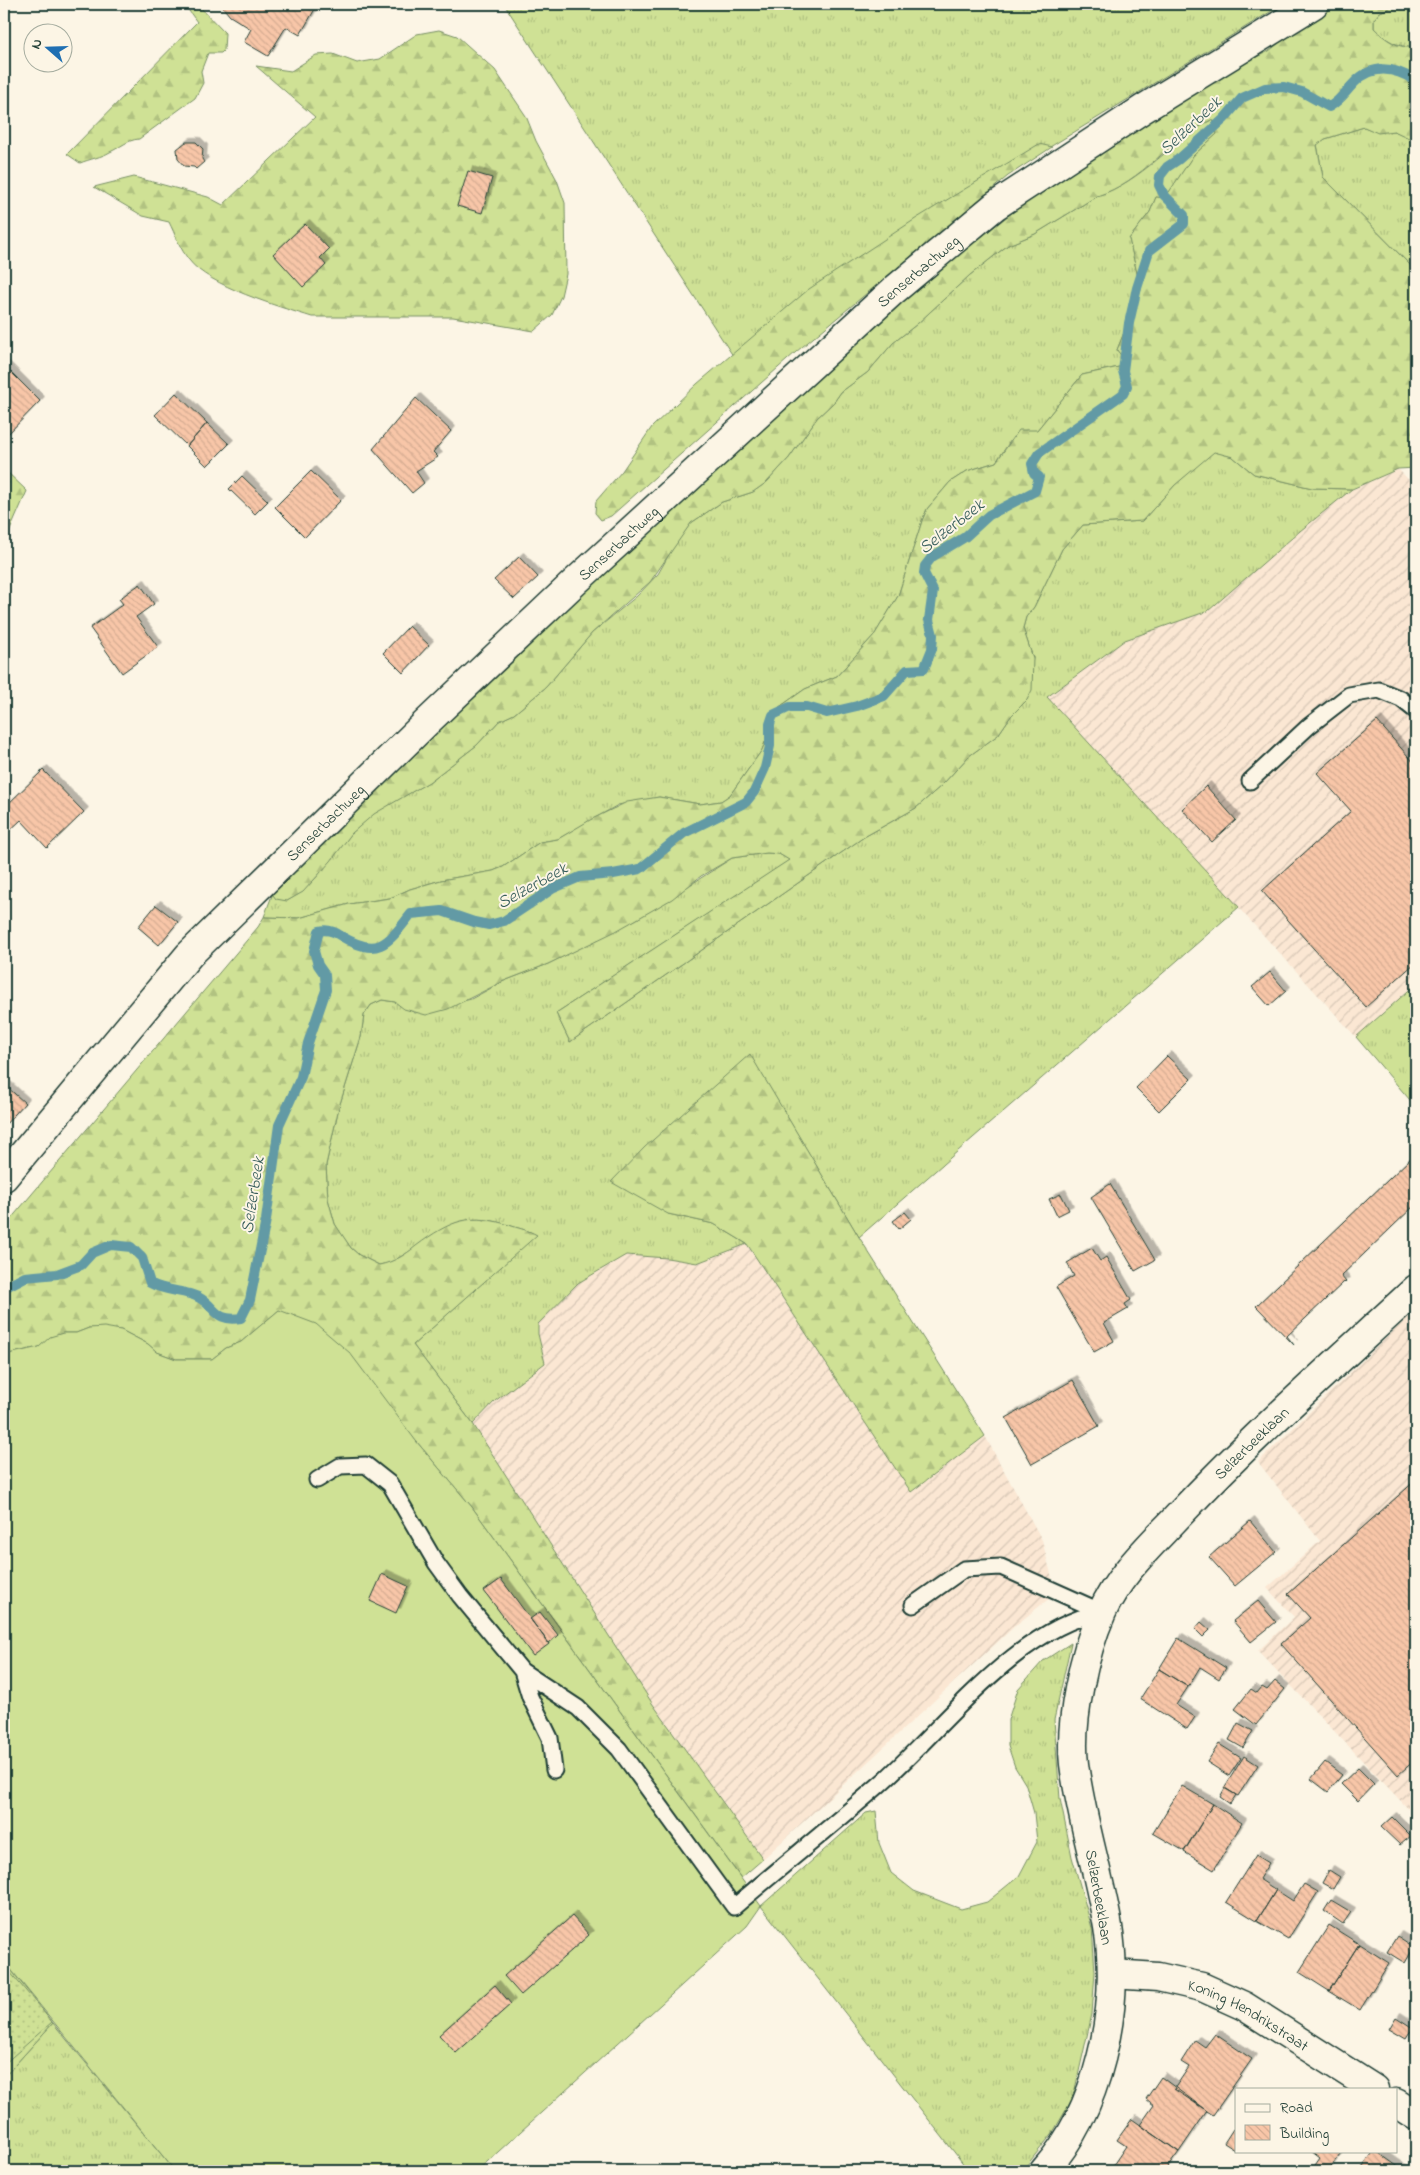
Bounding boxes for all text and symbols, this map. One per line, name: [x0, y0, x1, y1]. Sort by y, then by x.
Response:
north arrow: [22, 22, 72, 72]
text: N: [26, 36, 49, 52]
water label: Selzerbeek: [1154, 90, 1229, 162]
street label: Senserbachweg: [872, 230, 966, 314]
water label: Selzerbeek: [914, 493, 992, 562]
street label: Senserbachweg: [573, 501, 665, 588]
street label: Senserbachweg: [281, 779, 371, 868]
water label: Selzerbeek: [493, 856, 574, 917]
water label: Selzerbeek: [235, 1154, 273, 1236]
street label: Selzerbeeklaan: [1209, 1402, 1295, 1486]
street label: Selzerbeeklaan: [1078, 1848, 1118, 1947]
street label: Koning Hendrikstraat: [1185, 1974, 1313, 2059]
legend: [1235, 2088, 1398, 2152]
text: Road: [1280, 2097, 1313, 2119]
text: Building: [1279, 2123, 1329, 2146]

